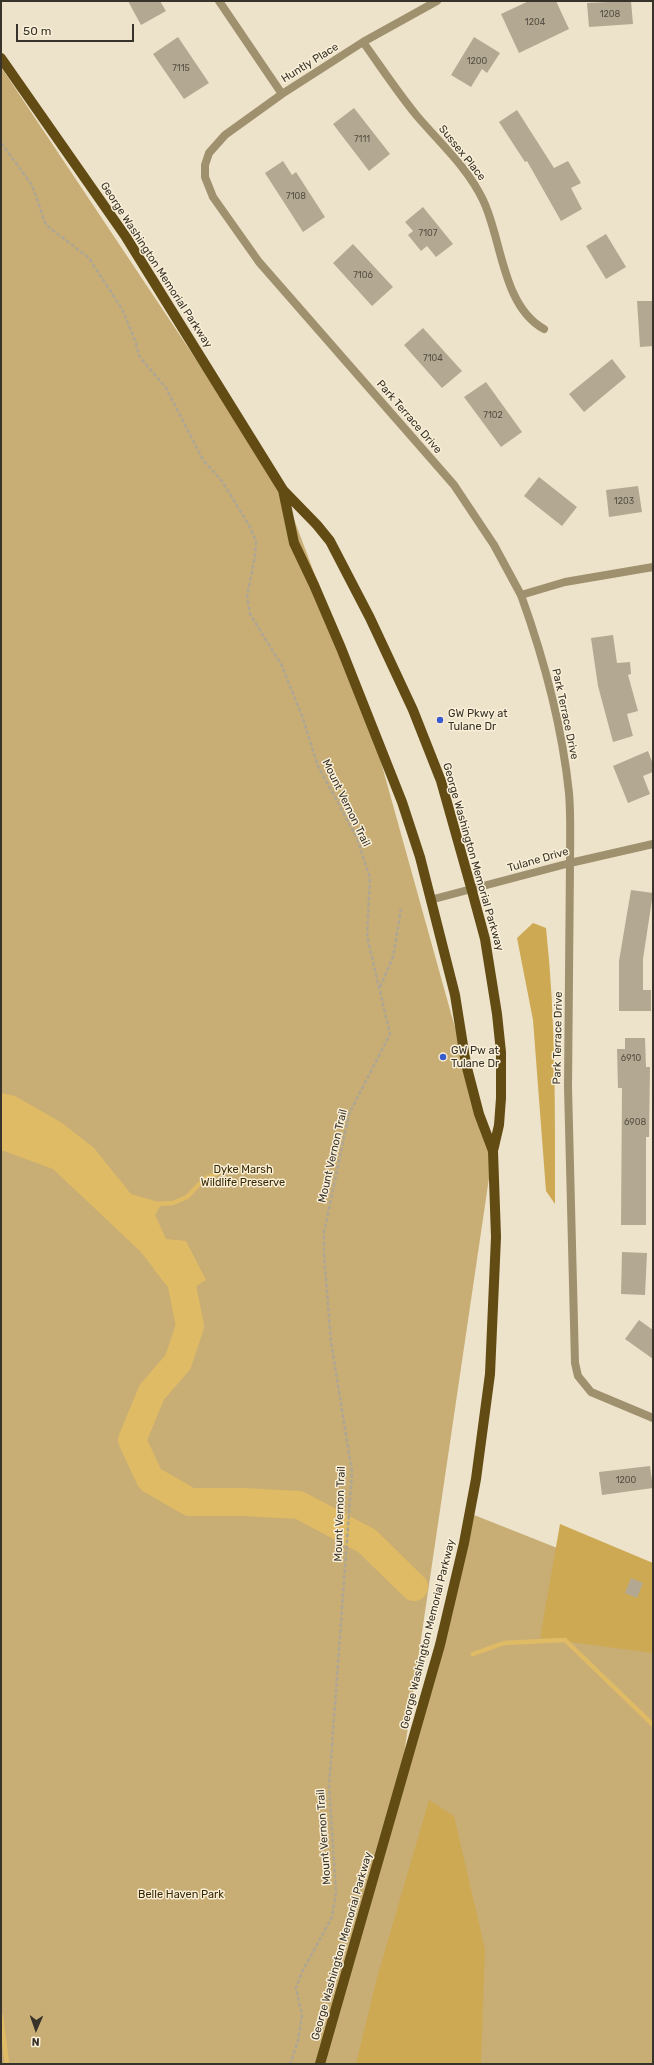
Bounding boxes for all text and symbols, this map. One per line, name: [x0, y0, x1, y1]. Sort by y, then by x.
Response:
house number: 1208: [600, 9, 620, 19]
scale bar: [18, 16, 136, 42]
house number: 1204: [525, 17, 545, 27]
text: 50 m: [23, 24, 51, 38]
street label: Huntly Place: [279, 40, 341, 86]
house number: 1200: [467, 56, 487, 66]
house number: 7115: [172, 63, 190, 73]
street label: Sussex Place: [436, 123, 488, 183]
house number: 7111: [354, 134, 370, 144]
street label: George Washington Memorial Parkway: [97, 180, 215, 350]
house number: 7108: [286, 191, 306, 201]
house number: 7107: [419, 228, 437, 238]
house number: 7106: [353, 270, 373, 280]
house number: 7104: [423, 353, 443, 363]
street label: Park Terrace Drive: [374, 378, 444, 456]
house number: 7102: [483, 410, 503, 420]
house number: 1203: [614, 496, 634, 506]
street label: Park Terrace Drive: [549, 667, 581, 761]
place label: GW Pkwy at Tulane Dr: [448, 707, 508, 733]
marker: GW Pkwy at Tulane Dr: [435, 715, 445, 725]
street label: Mount Vernon Trail: [319, 757, 373, 849]
street label: George Washington Memorial Parkway: [440, 761, 506, 953]
street label: Tulane Drive: [506, 845, 570, 875]
street label: Park Terrace Drive: [551, 991, 565, 1085]
place label: GW Pw at Tulane Dr: [451, 1044, 499, 1070]
marker: GW Pw at Tulane Dr: [438, 1052, 448, 1062]
house number: 6910: [621, 1053, 641, 1063]
street label: Mount Vernon Trail: [316, 1108, 350, 1204]
house number: 6908: [624, 1117, 646, 1127]
park label: Dyke Marsh Wildlife Preserve: [201, 1163, 285, 1189]
street label: Mount Vernon Trail: [332, 1466, 348, 1562]
house number: 1200: [616, 1475, 636, 1485]
street label: George Washington Memorial Parkway: [398, 1538, 458, 1730]
street label: Mount Vernon Trail: [314, 1789, 334, 1885]
street label: George Washington Memorial Parkway: [309, 1850, 375, 2042]
park label: Belle Haven Park: [138, 1888, 224, 1902]
north arrow: [16, 2009, 56, 2049]
text: N: [31, 2035, 40, 2048]

